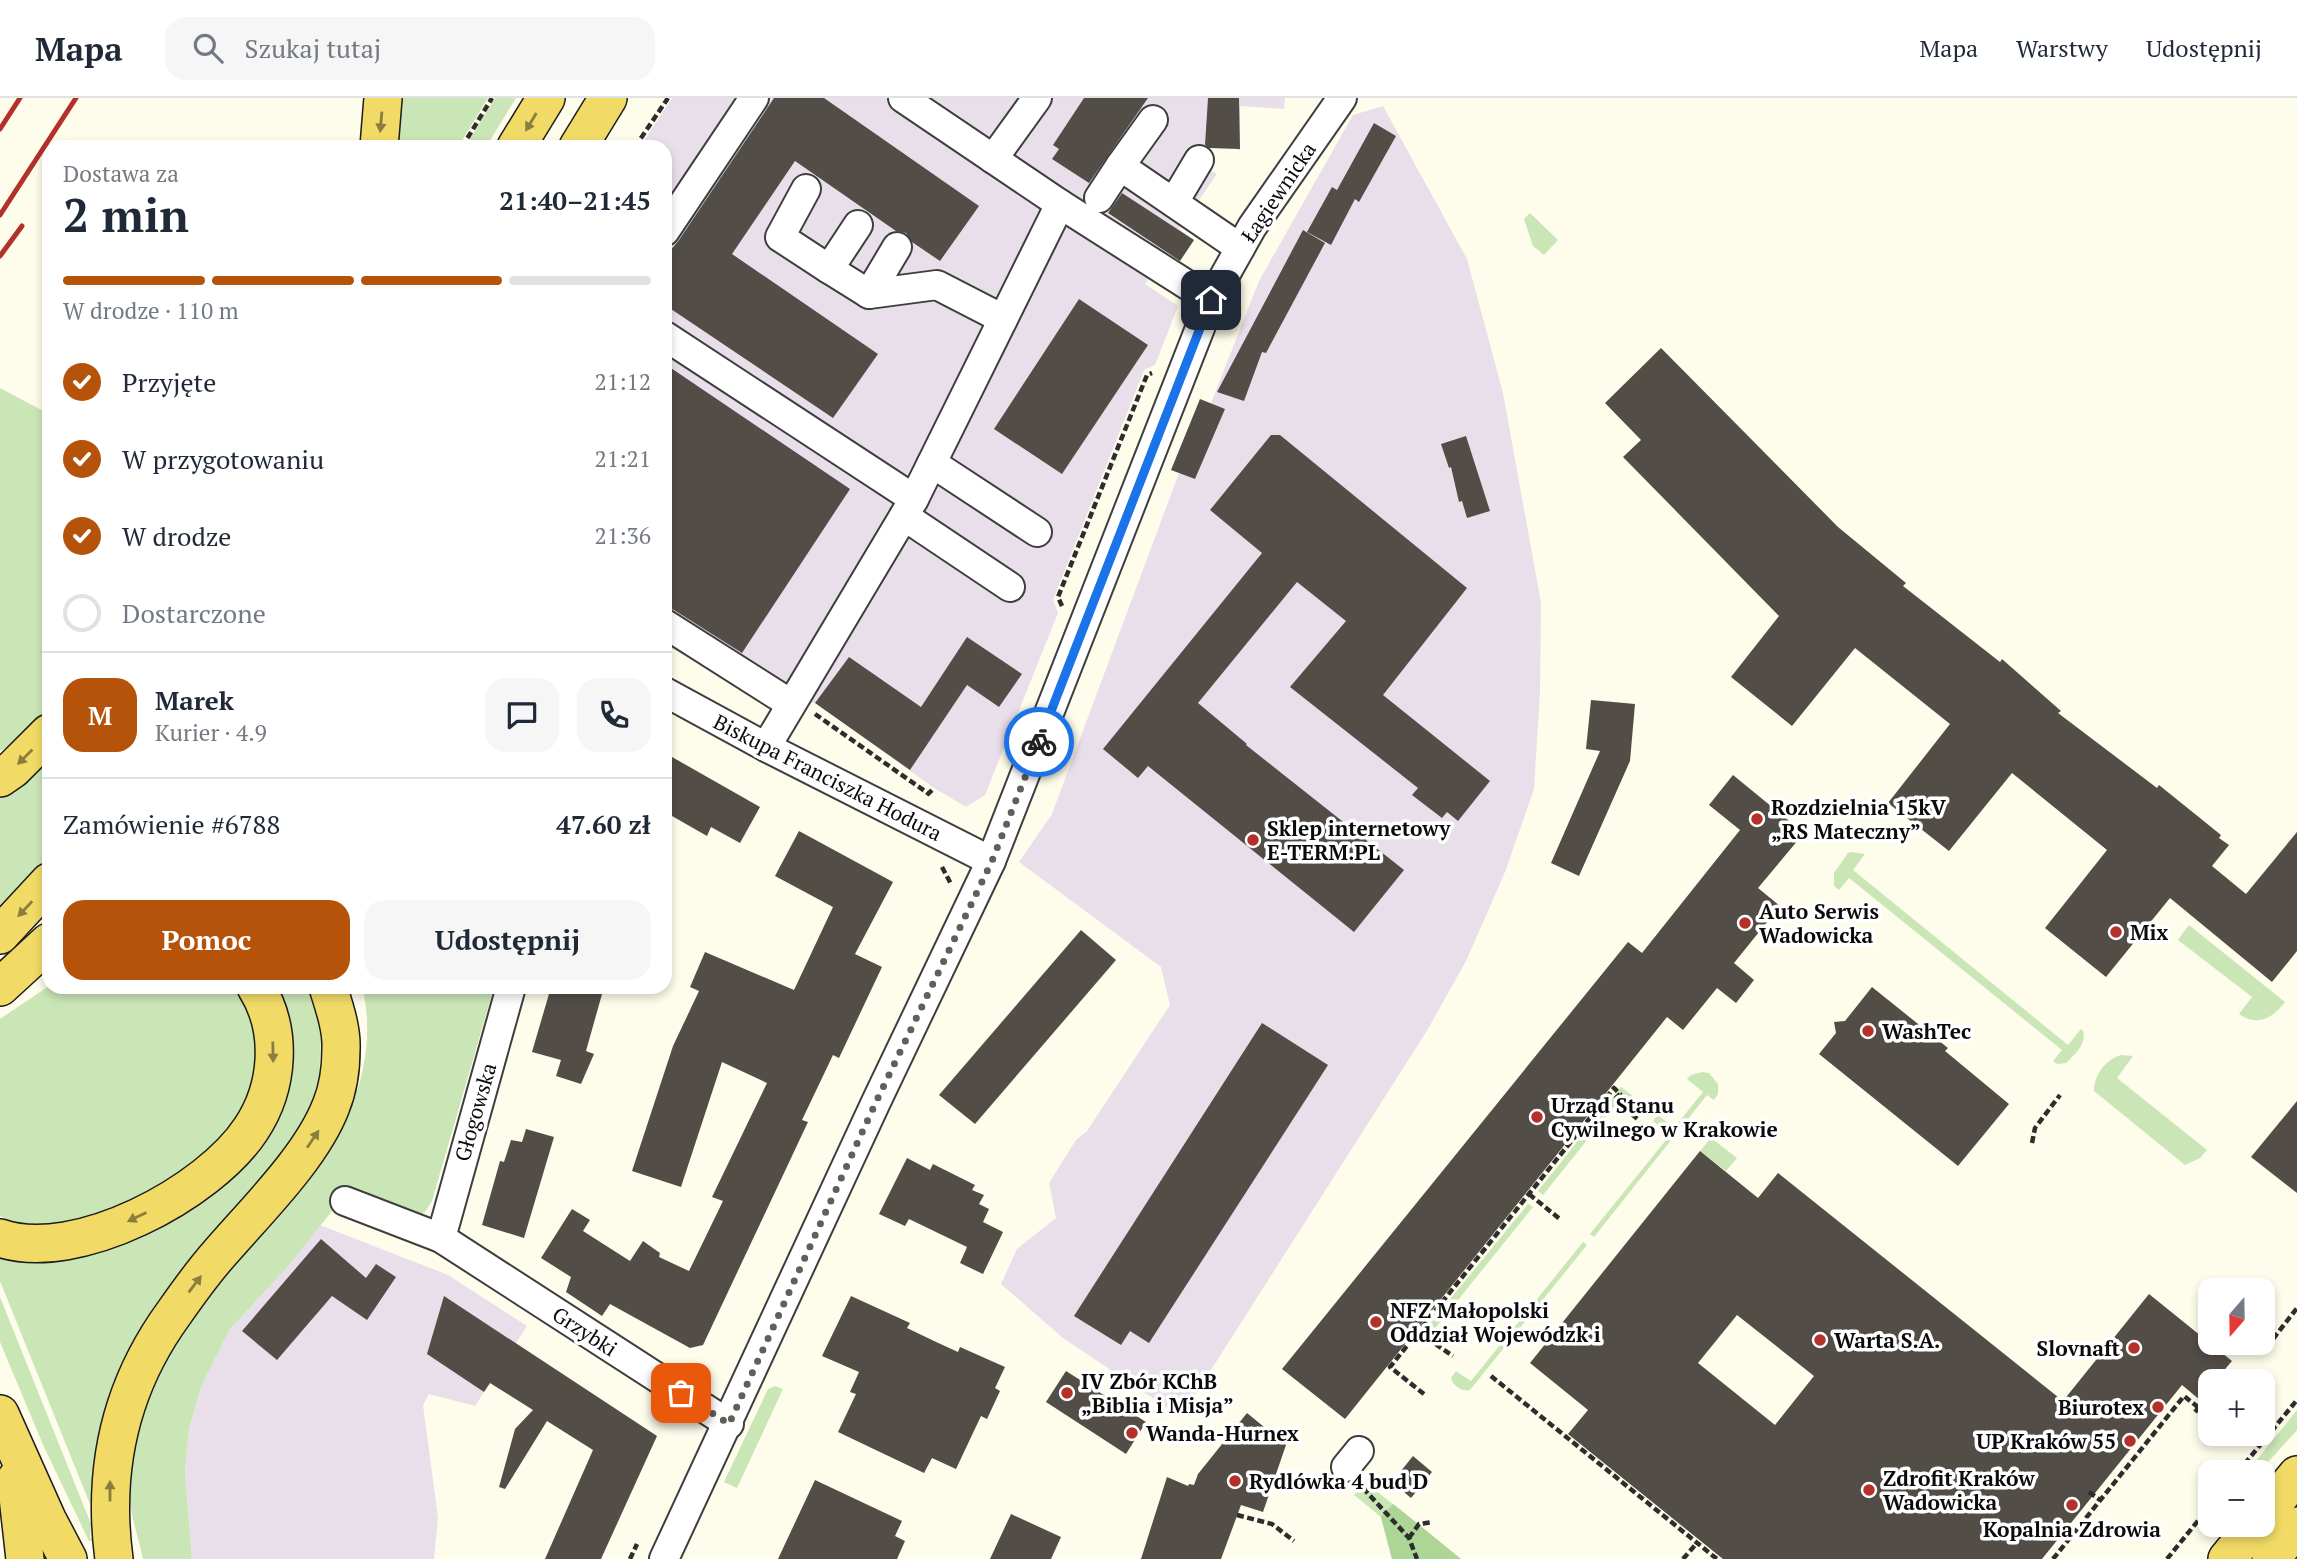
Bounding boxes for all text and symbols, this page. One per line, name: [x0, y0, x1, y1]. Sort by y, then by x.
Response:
search box: [165, 17, 655, 80]
text: Mapa: [35, 27, 123, 70]
icon: search: [189, 29, 227, 67]
text: Szukaj tutaj: [245, 31, 381, 65]
text: Mapa: [1919, 32, 1978, 64]
text: Warstwy: [2016, 32, 2108, 64]
text: Udostępnij: [2146, 32, 2262, 64]
one-way arrow: [375, 112, 386, 134]
one-way arrow: [525, 113, 538, 132]
street label: Łagiewnicka: [1234, 136, 1322, 248]
text: Dostawa za: [63, 158, 179, 189]
text: 21:40–21:45: [499, 183, 651, 217]
text: 2 min: [63, 184, 189, 245]
pin: [1181, 270, 1241, 330]
icon: home: [1192, 281, 1230, 319]
text: W drodze · 110 m: [63, 295, 239, 326]
icon: check: [63, 363, 101, 401]
text: Przyjęte: [122, 365, 216, 399]
text: 21:12: [594, 366, 651, 397]
icon: check: [63, 440, 101, 478]
text: W przygotowaniu: [122, 442, 324, 476]
text: 21:21: [594, 443, 651, 474]
icon: check: [63, 517, 101, 555]
text: W drodze: [122, 519, 231, 553]
text: 21:36: [594, 520, 651, 551]
text: Dostarczone: [122, 596, 266, 630]
button: chat: [485, 678, 559, 752]
button: phone: [577, 678, 651, 752]
text: Marek: [155, 683, 234, 717]
text: M: [88, 698, 112, 732]
street label: Biskupa Franciszka Hodura: [709, 707, 947, 847]
courier: [1004, 707, 1074, 777]
text: Kurier · 4.9: [155, 717, 267, 748]
icon: bike: [1020, 723, 1058, 761]
one-way arrow: [18, 748, 34, 765]
place label: Rozdzielnia 15kV „RS Mateczny”: [1771, 793, 1947, 845]
text: Zamówienie #6788: [63, 807, 280, 841]
text: 47.60 zł: [556, 807, 651, 841]
marker: Rozdzielnia 15kV „RS Mateczny”: [1749, 811, 1765, 827]
place label: Sklep internetowy E-TERM.PL: [1267, 814, 1451, 866]
marker: Sklep internetowy E-TERM.PL: [1245, 832, 1261, 848]
place label: Auto Serwis Wadowicka: [1759, 897, 1879, 949]
one-way arrow: [17, 900, 33, 918]
button: Pomoc: [63, 900, 350, 980]
button: Udostępnij: [364, 900, 651, 980]
marker: Auto Serwis Wadowicka: [1737, 915, 1753, 931]
place label: Mix: [2130, 918, 2169, 946]
marker: Mix: [2108, 924, 2124, 940]
place label: WashTec: [1882, 1017, 1971, 1045]
marker: WashTec: [1860, 1023, 1876, 1039]
one-way arrow: [268, 1041, 279, 1063]
street label: Głogowska: [448, 1059, 503, 1164]
place label: Urząd Stanu Cywilnego w Krakowie: [1551, 1091, 1778, 1143]
marker: Urząd Stanu Cywilnego w Krakowie: [1529, 1109, 1545, 1125]
one-way arrow: [306, 1130, 320, 1148]
one-way arrow: [127, 1212, 147, 1223]
one-way arrow: [188, 1275, 202, 1294]
north arrow: [2198, 1278, 2275, 1354]
map controls: [2198, 1278, 2275, 1537]
place label: NFZ Małopolski Oddział Wojewódzk i: [1390, 1296, 1601, 1348]
street label: Grzybki: [547, 1300, 623, 1362]
marker: NFZ Małopolski Oddział Wojewódzk i: [1368, 1314, 1384, 1330]
place label: Warta S.A.: [1834, 1326, 1940, 1354]
marker: Warta S.A.: [1812, 1332, 1828, 1348]
place label: Slovnaft: [2037, 1334, 2121, 1362]
marker: Slovnaft: [2126, 1340, 2142, 1356]
pin: [651, 1363, 711, 1423]
place label: IV Zbór KChB „Biblia i Misja”: [1081, 1367, 1234, 1419]
button: +: [2198, 1369, 2275, 1446]
icon: bag: [662, 1374, 700, 1412]
marker: IV Zbór KChB „Biblia i Misja”: [1059, 1385, 1075, 1401]
place label: Biurotex: [2058, 1393, 2144, 1421]
marker: Biurotex: [2150, 1399, 2166, 1415]
place label: Wanda-Hurnex: [1146, 1419, 1299, 1447]
marker: Wanda-Hurnex: [1124, 1425, 1140, 1441]
place label: UP Kraków 55: [1976, 1427, 2116, 1455]
marker: UP Kraków 55: [2122, 1433, 2138, 1449]
button: −: [2198, 1460, 2275, 1537]
place label: Zdrofit Kraków Wadowicka: [1883, 1464, 2035, 1516]
place label: Rydlówka 4 bud D: [1249, 1467, 1428, 1495]
marker: Rydlówka 4 bud D: [1227, 1473, 1243, 1489]
one-way arrow: [104, 1480, 116, 1502]
marker: Zdrofit Kraków Wadowicka: [1861, 1482, 1877, 1498]
marker: Kopalnia Zdrowia: [2064, 1497, 2080, 1513]
place label: Kopalnia Zdrowia: [1983, 1515, 2161, 1543]

